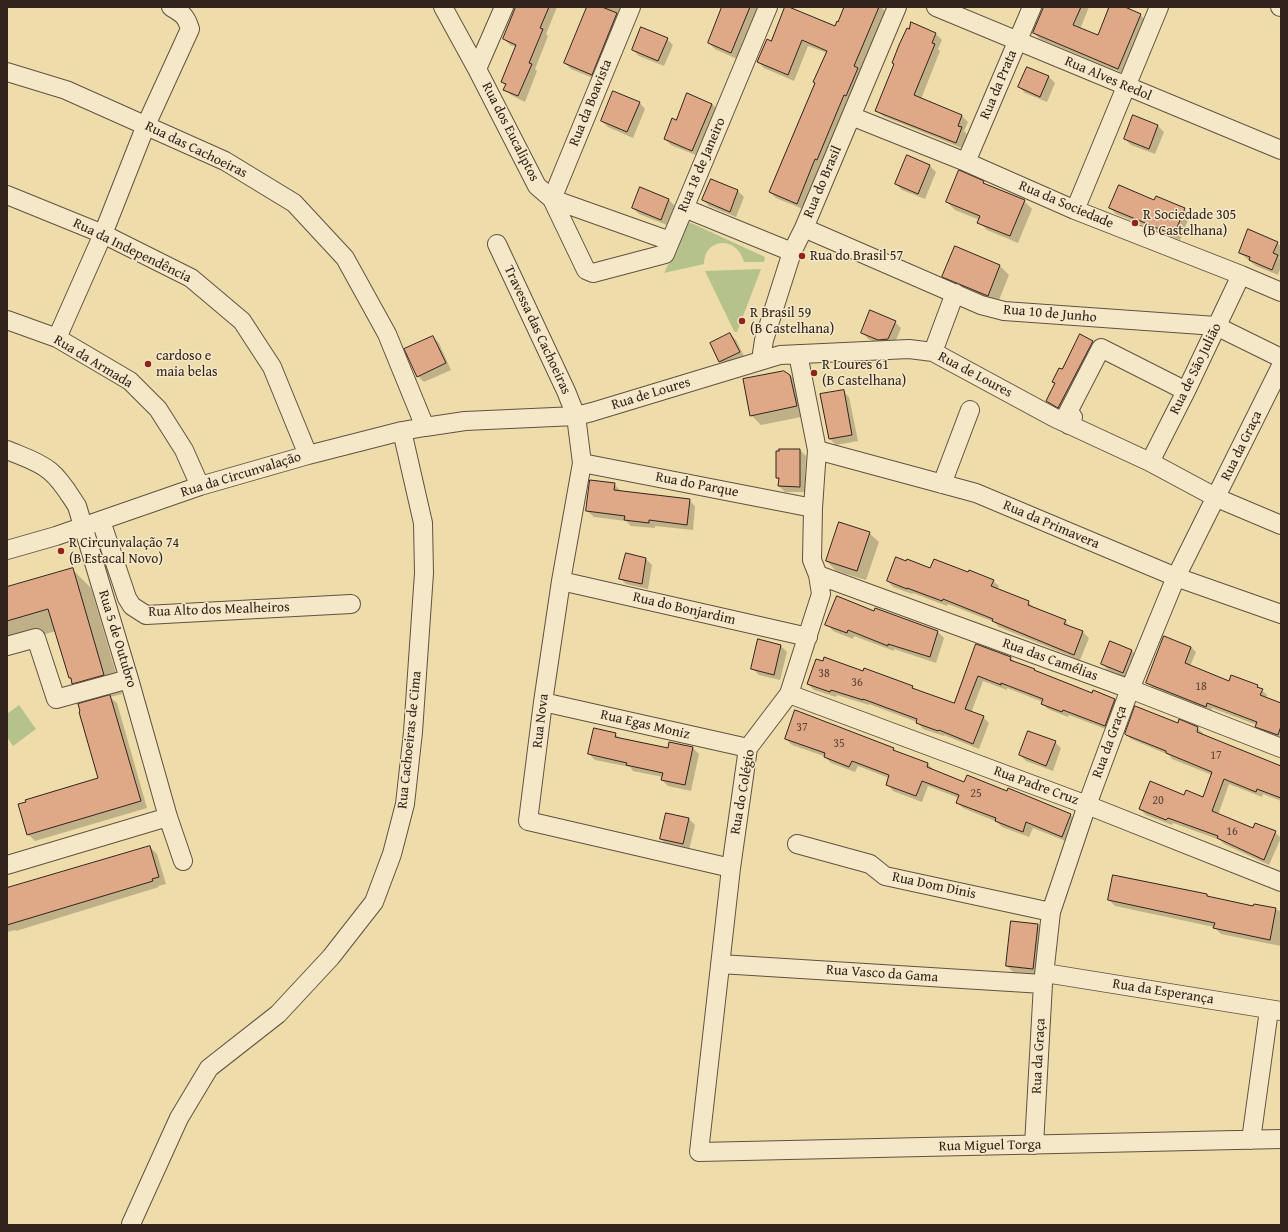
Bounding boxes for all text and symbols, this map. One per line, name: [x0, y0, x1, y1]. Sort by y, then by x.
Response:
street label: Rua da Prata: [977, 48, 1021, 122]
street label: Rua Alves Redol: [1062, 53, 1154, 105]
street label: Rua da Boavista: [566, 57, 616, 149]
street label: Rua dos Eucaliptos: [478, 80, 542, 184]
street label: Rua 18 de Janeiro: [675, 115, 729, 215]
street label: Rua das Cachoeiras: [142, 118, 250, 182]
street label: Rua do Brasil: [800, 143, 846, 221]
street label: Rua da Sociedade: [1016, 177, 1116, 233]
place label: R Sociedade 305 (B Castelhana): [1143, 207, 1236, 240]
street label: Rua da Independência: [70, 215, 194, 287]
marker: R Sociedade 305 (B Castelhana): [1130, 218, 1140, 228]
place label: Rua do Brasil 57: [810, 248, 903, 264]
marker: Rua do Brasil 57: [797, 251, 807, 261]
street label: Travessa das Cachoeiras: [500, 263, 574, 397]
street label: Rua 10 de Junho: [1003, 302, 1097, 326]
place label: R Brasil 59 (B Castelhana): [750, 305, 834, 338]
marker: R Brasil 59 (B Castelhana): [737, 316, 747, 326]
street label: Rua de São Julião: [1167, 320, 1225, 418]
street label: Rua da Armada: [51, 332, 135, 392]
place label: cardoso e maia belas: [156, 348, 218, 380]
street label: Rua de Loures: [935, 348, 1015, 402]
place label: R Loures 61 (B Castelhana): [822, 357, 906, 390]
marker: cardoso e maia belas: [143, 359, 153, 369]
marker: R Loures 61 (B Castelhana): [809, 368, 819, 378]
street label: Rua de Loures: [609, 374, 693, 414]
street label: Rua da Graça: [1218, 408, 1266, 484]
street label: Rua da Circunvalação: [179, 449, 303, 501]
street label: Rua do Parque: [654, 469, 740, 501]
street label: Rua da Primavera: [1000, 497, 1102, 553]
place label: R Circunvalação 74 (B Estacal Novo): [69, 535, 179, 568]
marker: R Circunvalação 74 (B Estacal Novo): [56, 546, 66, 556]
street label: Rua 5 de Outubro: [94, 588, 140, 690]
street label: Rua do Bonjardim: [631, 589, 737, 629]
street label: Rua Alto dos Mealheiros: [148, 599, 290, 621]
street label: Rua das Camélias: [1000, 635, 1100, 685]
house number: 38: [818, 667, 830, 681]
street label: Rua Cachoeiras de Cima: [394, 670, 426, 810]
house number: 36: [851, 676, 863, 690]
house number: 18: [1195, 680, 1207, 694]
street label: Rua Nova: [529, 693, 553, 749]
street label: Rua da Graça: [1089, 703, 1131, 781]
street label: Rua Egas Moniz: [599, 707, 691, 743]
house number: 37: [796, 721, 808, 735]
house number: 35: [833, 737, 845, 751]
street label: Rua do Colégio: [727, 748, 759, 836]
house number: 17: [1210, 749, 1222, 763]
street label: Rua Padre Cruz: [991, 763, 1081, 809]
house number: 25: [970, 787, 982, 801]
house number: 20: [1152, 794, 1164, 808]
house number: 16: [1226, 825, 1238, 839]
street label: Rua Dom Dinis: [891, 869, 977, 903]
street label: Rua Vasco da Gama: [825, 962, 939, 986]
street label: Rua da Esperança: [1111, 976, 1215, 1008]
street label: Rua da Graça: [1029, 1018, 1049, 1094]
street label: Rua Miguel Torga: [939, 1137, 1041, 1155]

